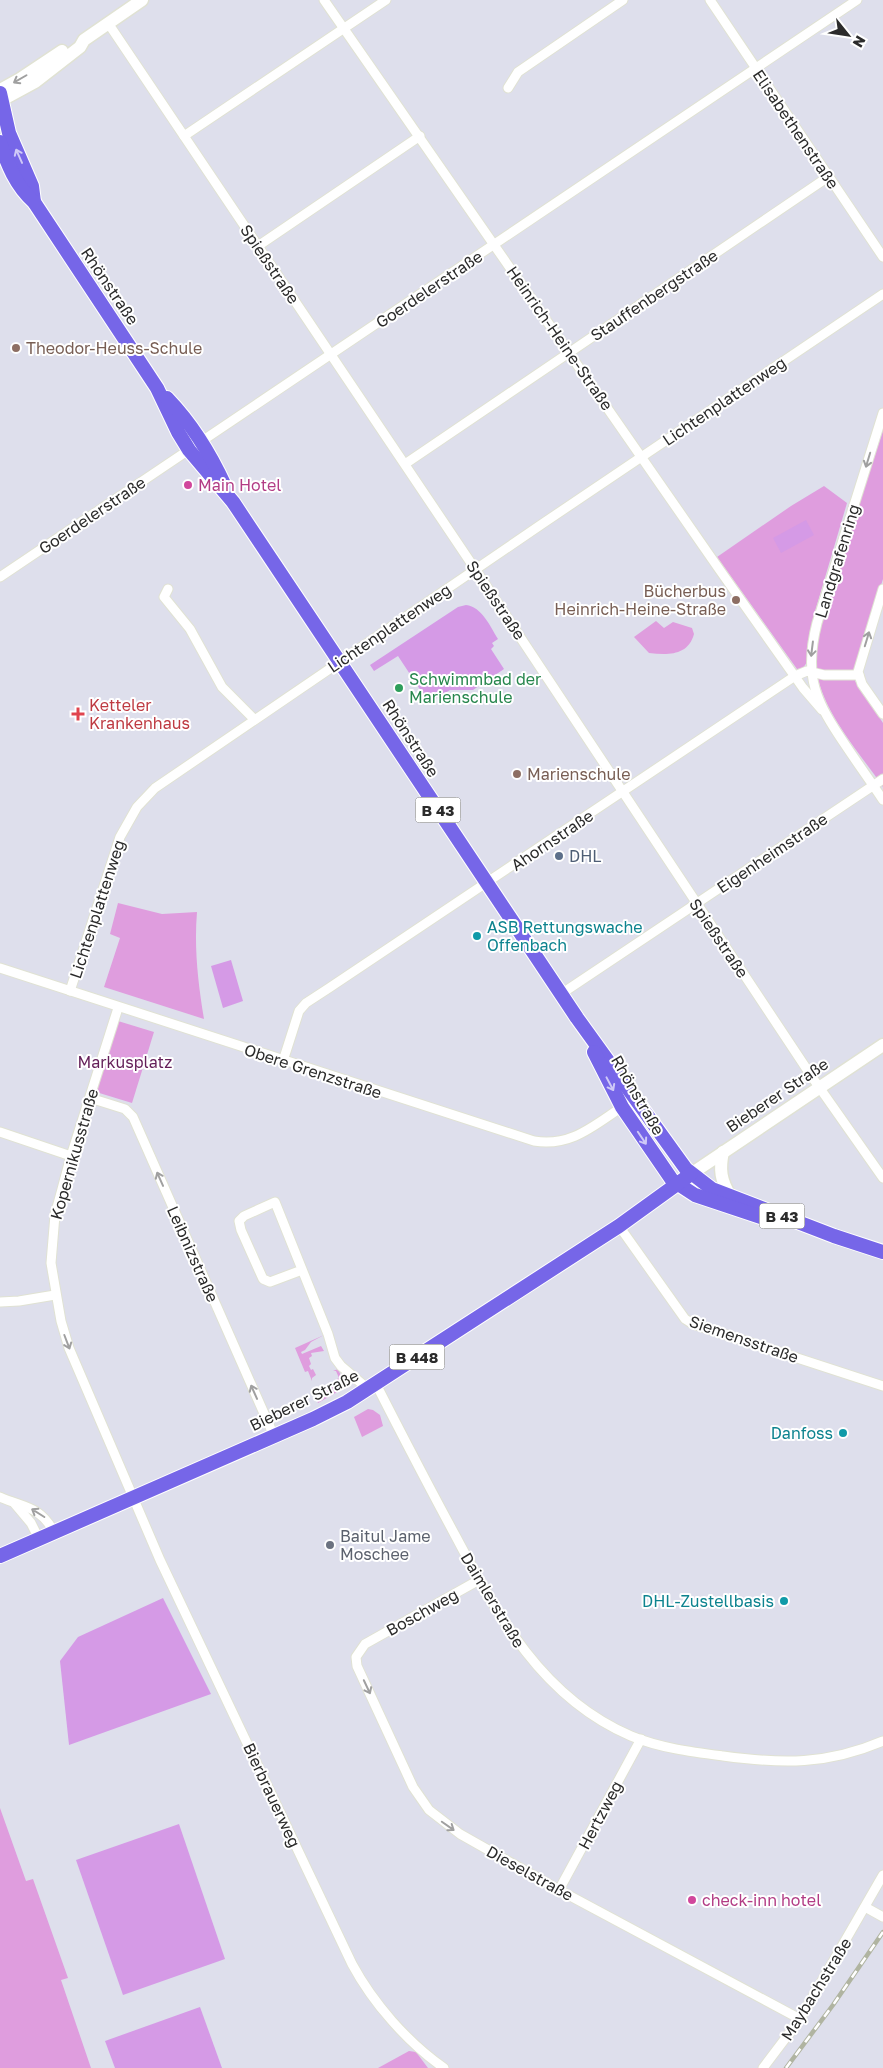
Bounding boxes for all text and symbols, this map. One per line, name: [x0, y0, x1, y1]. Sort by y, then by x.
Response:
north arrow: [823, 10, 873, 60]
text: N: [850, 33, 870, 51]
street label: Elisabethenstraße: [749, 65, 843, 193]
one-way arrow: [13, 75, 28, 84]
one-way arrow: [13, 149, 23, 164]
street label: Spießstraße: [236, 220, 304, 308]
street label: Rhönstraße: [77, 244, 143, 328]
street label: Stauffenbergstraße: [586, 245, 722, 345]
street label: Goerdelerstraße: [372, 246, 486, 332]
street label: Heinrich-Heine-Straße: [503, 262, 617, 414]
place label: Theodor-Heuss-Schule: [26, 338, 202, 358]
marker: Theodor-Heuss-Schule: [10, 342, 22, 354]
street label: Lichtenplattenweg: [658, 352, 790, 450]
one-way arrow: [863, 451, 873, 467]
street label: Goerdelerstraße: [35, 472, 149, 558]
place label: Main Hotel: [198, 475, 282, 495]
marker: Main Hotel: [182, 479, 194, 491]
street label: Landgrafenring: [810, 502, 864, 620]
street label: Spießstraße: [462, 556, 530, 644]
street label: Lichtenplattenweg: [323, 579, 455, 677]
place label: Bücherbus Heinrich-Heine-Straße: [554, 581, 726, 619]
marker: Bücherbus Heinrich-Heine-Straße: [730, 594, 742, 606]
one-way arrow: [863, 631, 873, 647]
one-way arrow: [807, 640, 817, 656]
place label: Schwimmbad der Marienschule: [409, 669, 541, 707]
marker: Schwimmbad der Marienschule: [393, 682, 405, 694]
place label: Ketteler Krankenhaus: [89, 695, 190, 733]
street label: Rhönstraße: [378, 695, 444, 781]
marker: Ketteler Krankenhaus: [71, 707, 85, 721]
place label: Marienschule: [527, 764, 630, 784]
marker: Marienschule: [511, 768, 523, 780]
road number: B 43: [416, 798, 460, 822]
street label: Ahornstraße: [507, 805, 597, 875]
street label: Eigenheimstraße: [713, 809, 831, 897]
street label: Lichtenplattenweg: [65, 837, 129, 981]
place label: DHL: [569, 846, 601, 866]
marker: DHL: [553, 850, 565, 862]
street label: Spießstraße: [685, 894, 753, 982]
place label: ASB Rettungswache Offenbach: [487, 917, 643, 955]
marker: ASB Rettungswache Offenbach: [471, 930, 483, 942]
street label: Obere Grenzstraße: [242, 1039, 384, 1103]
park label: Markusplatz: [78, 1052, 172, 1072]
street label: Rhönstraße: [607, 1052, 669, 1138]
street label: Bieberer Straße: [722, 1053, 832, 1137]
one-way arrow: [605, 1077, 615, 1092]
street label: Kopernikusstraße: [46, 1086, 102, 1222]
one-way arrow: [637, 1131, 647, 1145]
one-way arrow: [155, 1172, 165, 1187]
street label: Leibnizstraße: [163, 1203, 223, 1305]
road number: B 43: [760, 1204, 804, 1228]
street label: Siemensstraße: [687, 1311, 801, 1367]
one-way arrow: [63, 1334, 72, 1349]
road number: B 448: [390, 1344, 444, 1370]
street label: Bieberer Straße: [246, 1365, 362, 1435]
one-way arrow: [248, 1385, 258, 1400]
place label: Danfoss: [771, 1423, 833, 1443]
marker: Danfoss: [837, 1427, 849, 1439]
one-way arrow: [32, 1508, 46, 1518]
place label: Baitul Jame Moschee: [340, 1526, 431, 1564]
marker: Baitul Jame Moschee: [324, 1539, 336, 1551]
street label: Daimlerstraße: [457, 1549, 529, 1651]
street label: Boschweg: [383, 1584, 461, 1640]
place label: DHL-Zustellbasis: [642, 1591, 774, 1611]
marker: DHL-Zustellbasis: [778, 1595, 790, 1607]
one-way arrow: [363, 1679, 373, 1694]
street label: Bierbrauerweg: [239, 1740, 305, 1850]
street label: Hertzweg: [574, 1777, 626, 1853]
one-way arrow: [441, 1821, 455, 1831]
street label: Dieselstraße: [483, 1841, 577, 1905]
place label: check-inn hotel: [702, 1890, 821, 1910]
marker: check-inn hotel: [686, 1894, 698, 1906]
street label: Maybachstraße: [776, 1934, 856, 2044]

